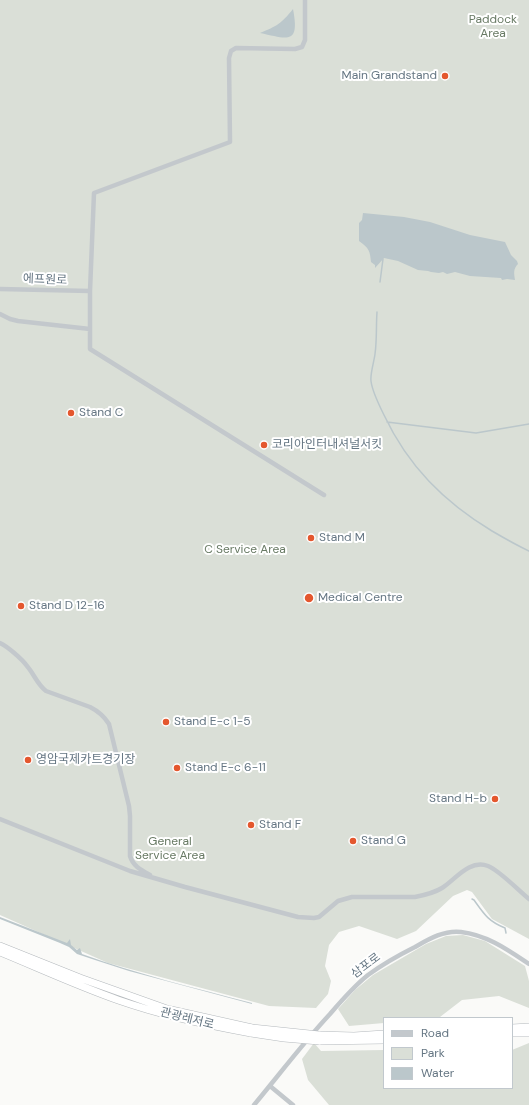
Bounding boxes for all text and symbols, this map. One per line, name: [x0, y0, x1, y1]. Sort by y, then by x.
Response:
park label: Paddock Area: [469, 13, 517, 41]
place label: Main Grandstand: [342, 69, 437, 83]
marker: Main Grandstand: [440, 71, 450, 81]
street label: 에프원로: [23, 272, 67, 288]
place label: Stand C: [79, 406, 123, 420]
marker: Stand C: [66, 408, 76, 418]
place label: 코리아인터내셔널서킷: [272, 438, 382, 452]
marker: 코리아인터내셔널서킷: [259, 440, 269, 450]
place label: Stand M: [319, 531, 365, 545]
marker: Stand M: [306, 533, 316, 543]
park label: C Service Area: [204, 543, 286, 557]
place label: Medical Centre: [318, 591, 403, 605]
marker: Medical Centre: [303, 592, 315, 604]
place label: Stand D 12-16: [29, 599, 105, 613]
marker: Stand D 12-16: [16, 601, 26, 611]
place label: Stand E-c 1-5: [174, 715, 251, 729]
marker: Stand E-c 1-5: [161, 717, 171, 727]
place label: 영암국제카트경기장: [36, 753, 135, 767]
marker: 영암국제카트경기장: [23, 755, 33, 765]
place label: Stand E-c 6-11: [185, 761, 266, 775]
marker: Stand E-c 6-11: [172, 763, 182, 773]
place label: Stand H-b: [429, 792, 487, 806]
marker: Stand H-b: [490, 794, 500, 804]
place label: Stand F: [259, 818, 301, 832]
marker: Stand F: [246, 820, 256, 830]
place label: Stand G: [361, 834, 406, 848]
park label: General Service Area: [135, 835, 205, 863]
marker: Stand G: [348, 836, 358, 846]
street label: 삼포로: [348, 950, 384, 982]
street label: 관광레저로: [158, 1005, 216, 1033]
legend: [383, 1017, 513, 1089]
text: Road: [421, 1025, 449, 1041]
text: Park: [421, 1045, 445, 1061]
text: Water: [421, 1065, 454, 1081]

